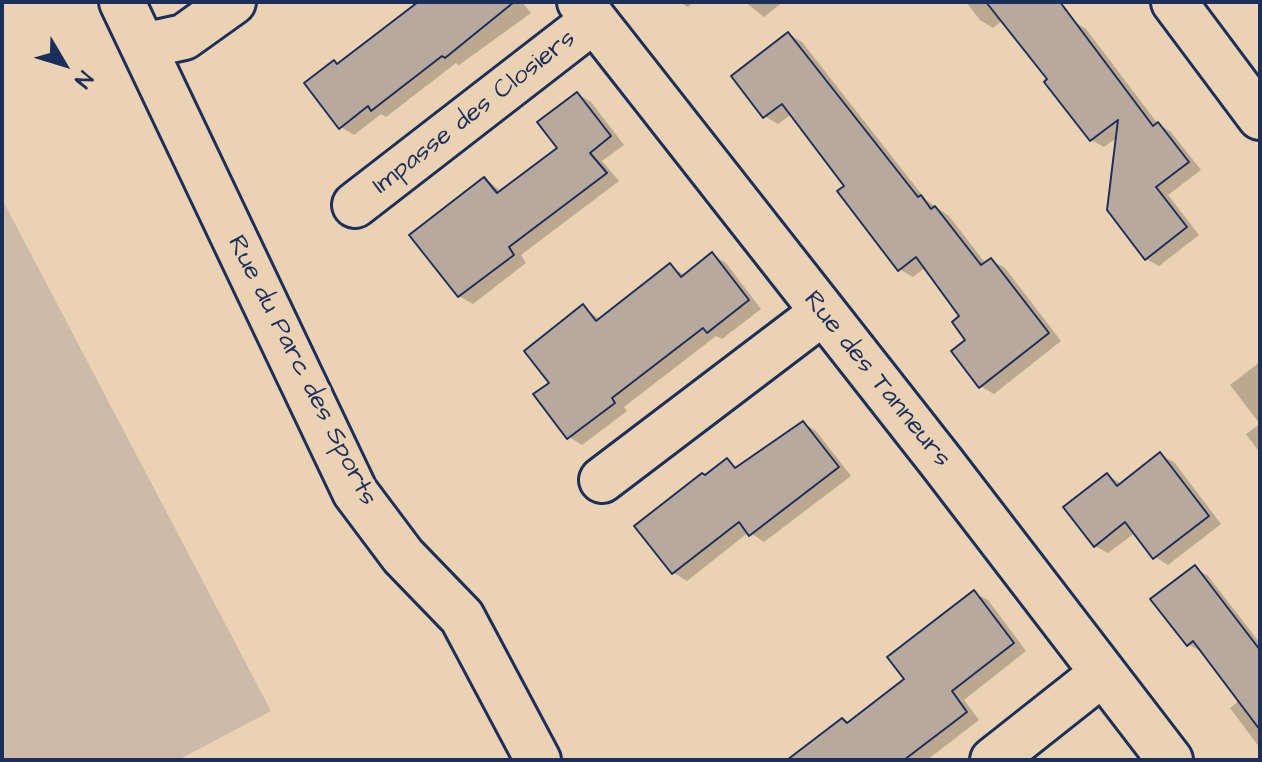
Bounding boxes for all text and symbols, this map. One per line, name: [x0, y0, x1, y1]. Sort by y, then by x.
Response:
north arrow: [24, 24, 104, 104]
street label: Impasse des Closiers: [367, 24, 583, 202]
text: N: [67, 64, 100, 94]
street label: Rue du Parc des Sports: [219, 231, 383, 511]
street label: Rue des Tanneurs: [796, 286, 956, 474]

